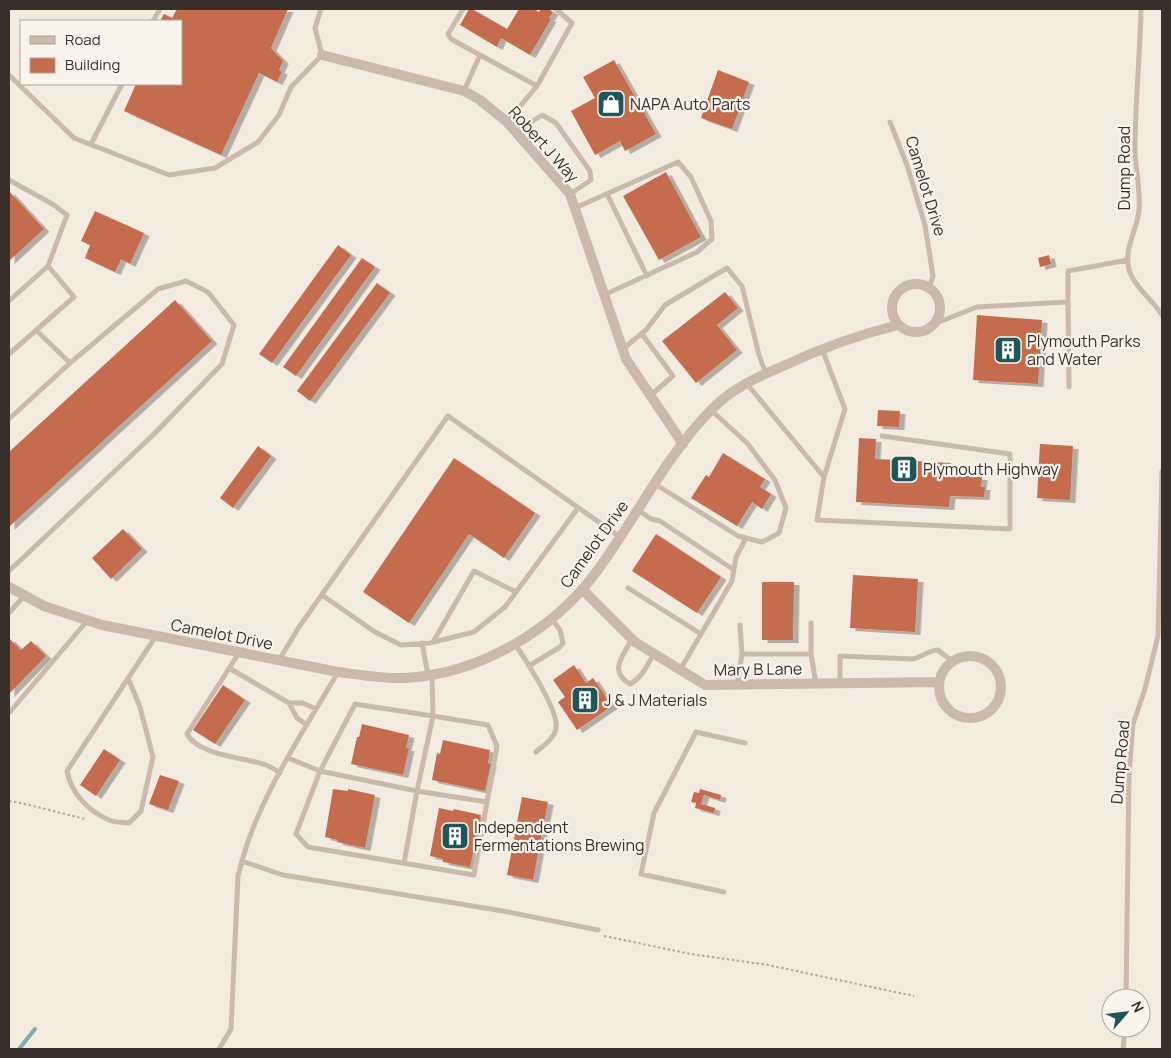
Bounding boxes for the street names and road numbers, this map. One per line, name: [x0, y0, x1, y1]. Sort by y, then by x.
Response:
street label: Robert J Way: [504, 101, 584, 187]
street label: Dump Road: [1113, 126, 1135, 210]
street label: Camelot Drive: [900, 133, 952, 239]
street label: Camelot Drive: [555, 496, 633, 592]
street label: Camelot Drive: [169, 613, 275, 655]
street label: Mary B Lane: [714, 657, 802, 681]
street label: Dump Road: [1105, 719, 1135, 805]

